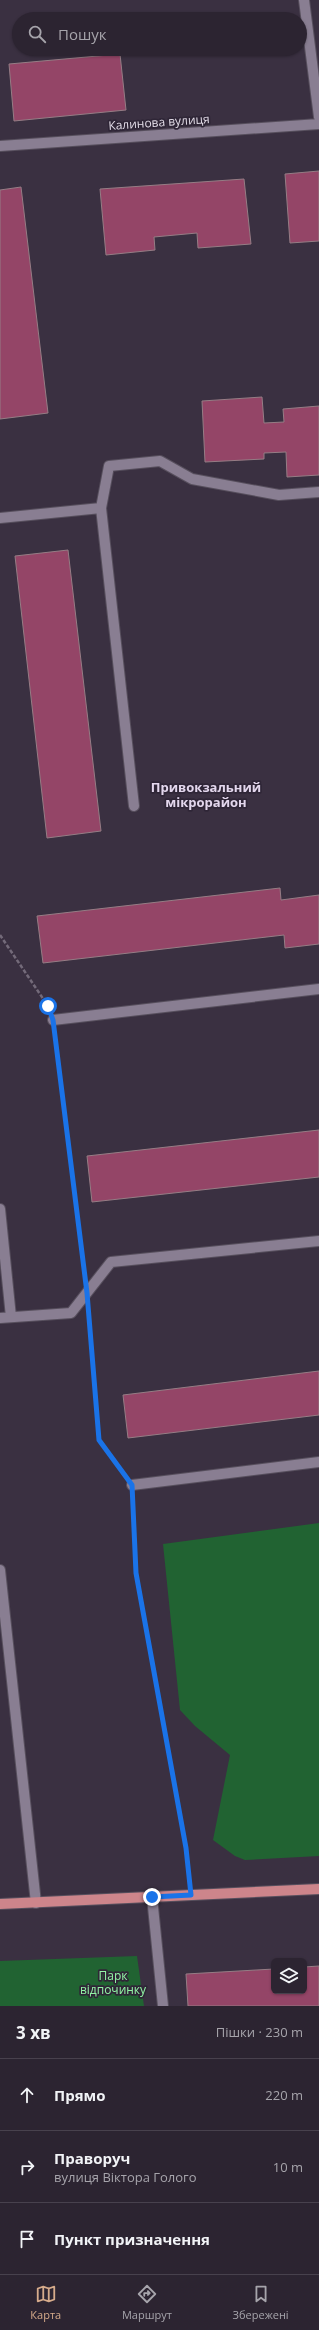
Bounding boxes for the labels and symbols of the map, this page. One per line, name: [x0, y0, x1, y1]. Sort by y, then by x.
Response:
street label: Калинова вулиця: [108, 110, 210, 134]
district label: Привокзальний мікрорайон: [151, 778, 261, 811]
route start: [39, 997, 57, 1015]
route end: [143, 1888, 161, 1906]
park label: Парк відпочинку: [80, 1967, 147, 1998]

